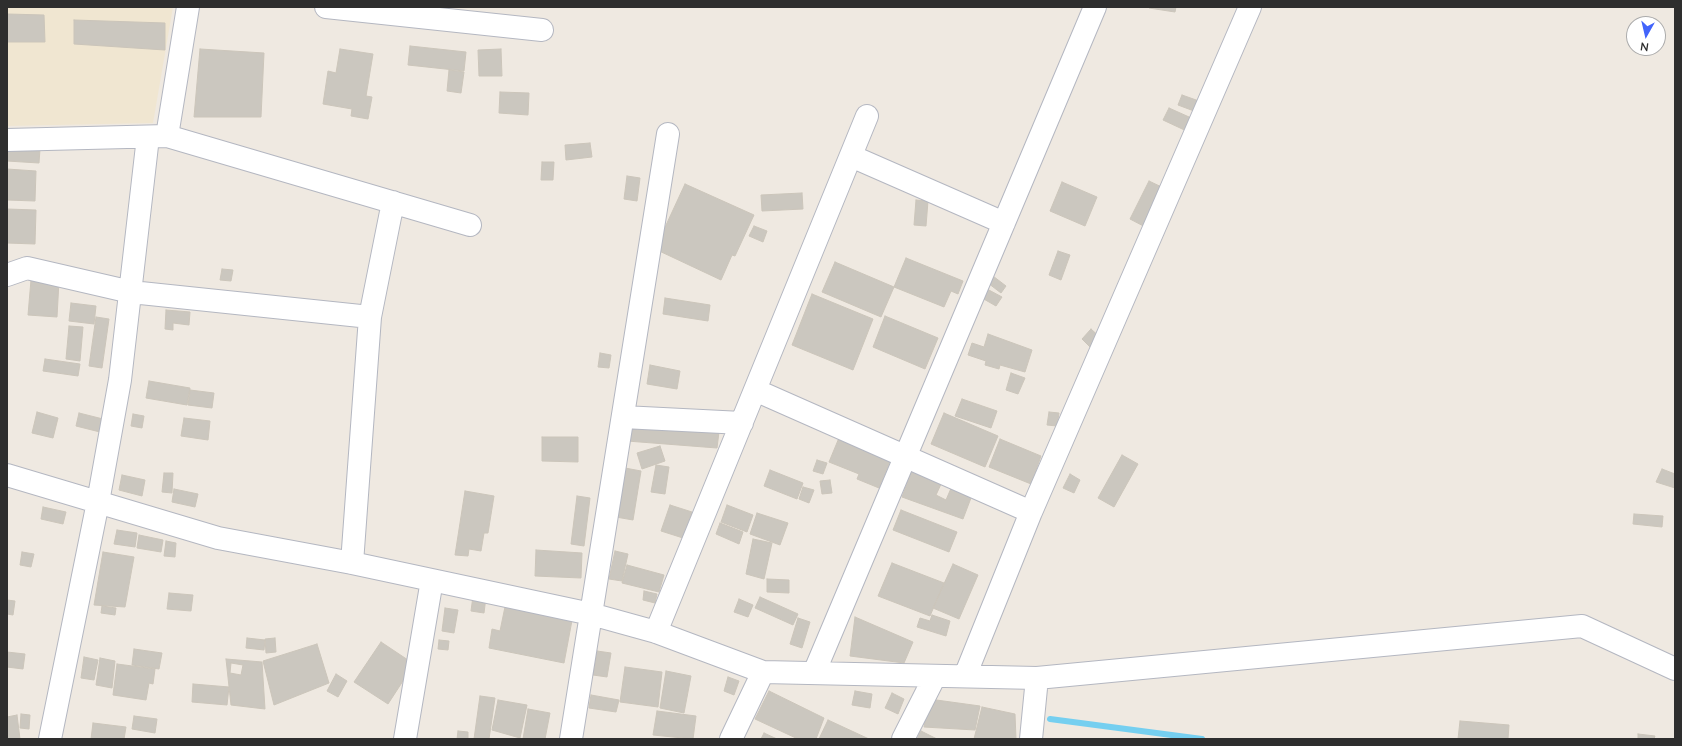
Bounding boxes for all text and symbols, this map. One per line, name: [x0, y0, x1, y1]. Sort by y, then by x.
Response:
north arrow: [1626, 16, 1666, 56]
text: N: [1639, 40, 1650, 54]

